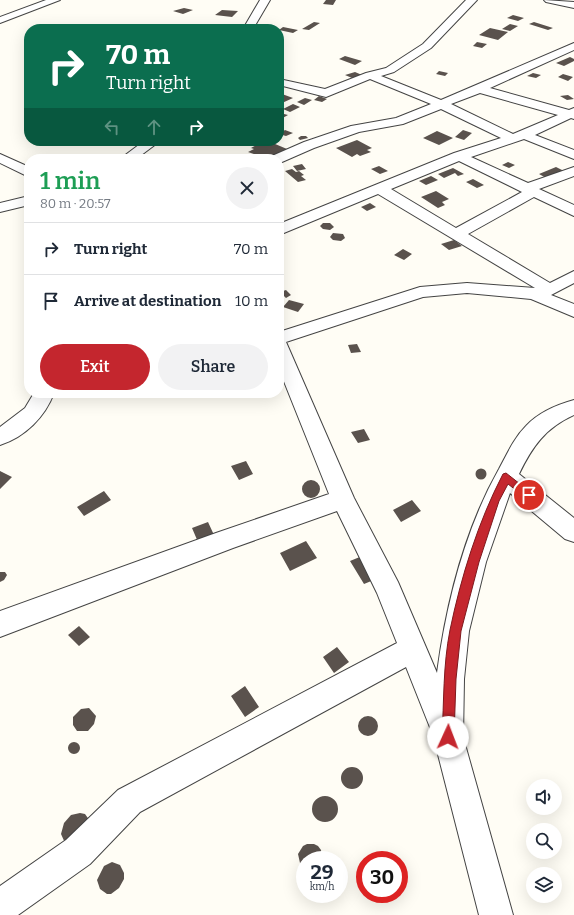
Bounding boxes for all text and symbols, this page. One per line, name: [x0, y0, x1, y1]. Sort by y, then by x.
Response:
text: 70 m: [106, 38, 170, 71]
icon: right: [40, 40, 92, 92]
text: Turn right: [106, 72, 191, 94]
icon: left: [101, 116, 123, 138]
icon: ahead: [143, 116, 165, 138]
icon: right: [185, 116, 207, 138]
text: 1 min: [40, 167, 100, 195]
button: close: [226, 167, 268, 209]
text: 80 m · 20:57: [40, 196, 110, 211]
icon: right: [40, 238, 62, 260]
text: Turn right: [74, 240, 147, 258]
text: 70 m: [234, 240, 268, 258]
icon: arrive: [40, 290, 62, 312]
text: Arrive at destination: [74, 292, 221, 310]
text: 10 m: [235, 292, 268, 310]
button: Exit: [40, 344, 150, 390]
button: Share: [158, 344, 268, 390]
pin: [512, 478, 546, 512]
icon: arrive: [518, 484, 540, 506]
position arrow: [427, 716, 469, 758]
map controls: [526, 779, 562, 903]
button: sound: [526, 779, 562, 815]
button: search: [526, 823, 562, 859]
speed limit sign: 30: [356, 851, 408, 903]
text: 29: [310, 860, 334, 884]
button: layers: [526, 867, 562, 903]
text: km/h: [310, 881, 334, 893]

